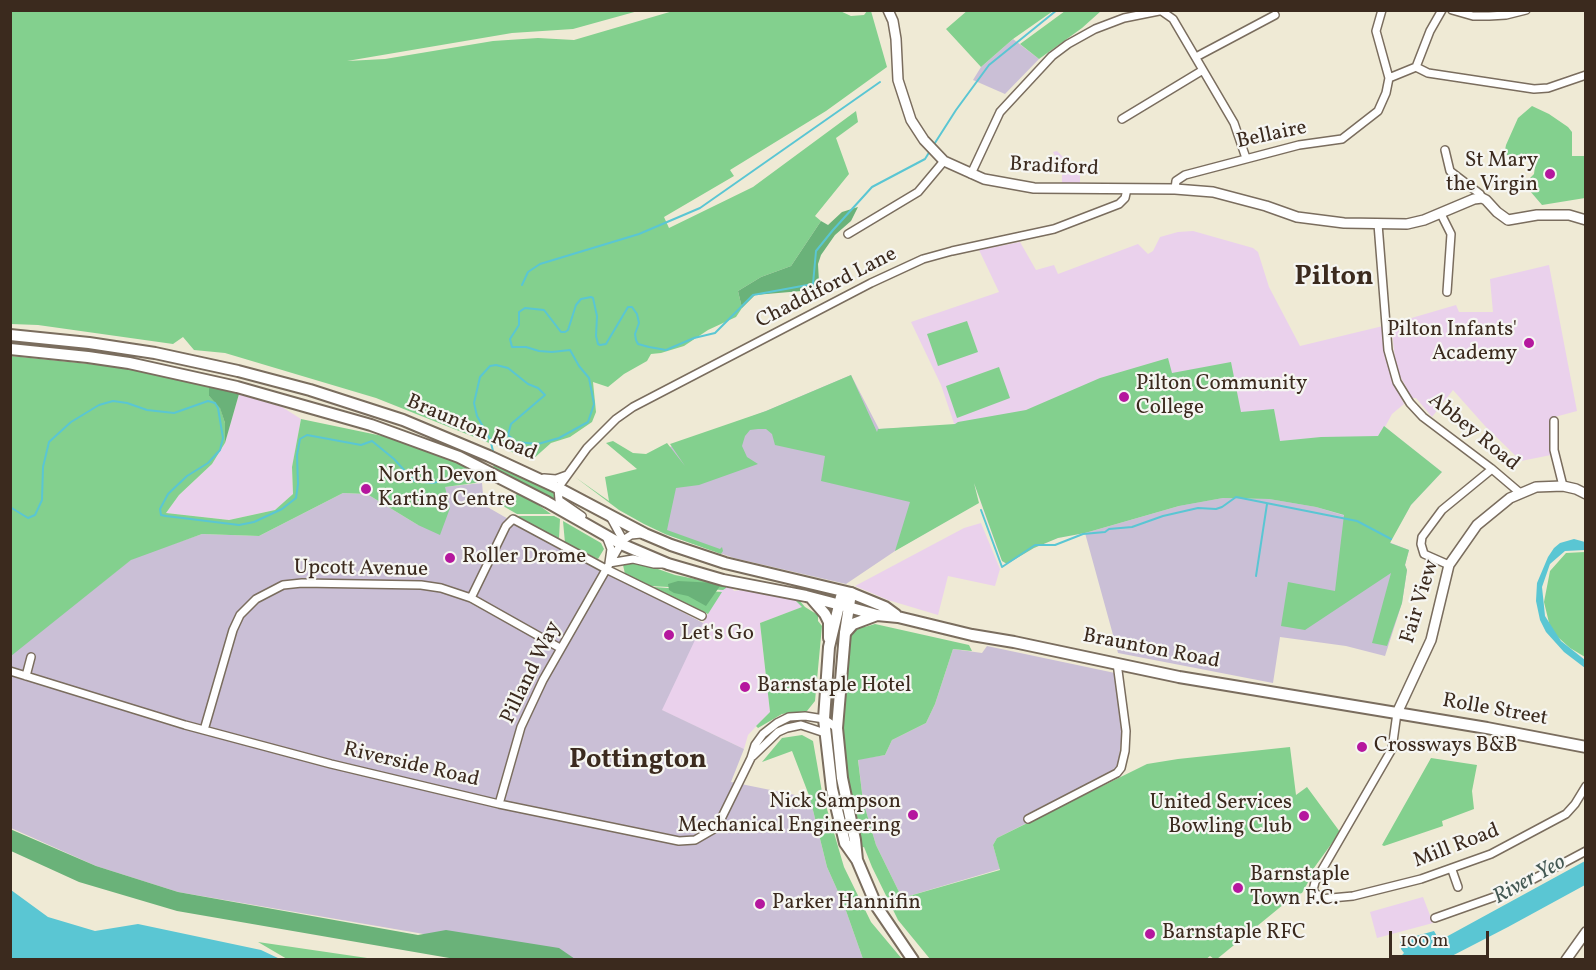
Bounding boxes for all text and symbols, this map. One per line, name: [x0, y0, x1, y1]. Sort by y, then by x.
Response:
street label: Bellaire: [1235, 116, 1309, 156]
place label: St Mary the Virgin: [1446, 149, 1538, 199]
street label: Bradiford: [1009, 153, 1099, 183]
marker: St Mary the Virgin: [1543, 167, 1557, 181]
street label: Chaddiford Lane: [752, 243, 902, 335]
district label: Pilton: [1294, 263, 1374, 295]
place label: Pilton Infants' Academy: [1387, 318, 1517, 368]
marker: Pilton Infants' Academy: [1522, 336, 1536, 350]
place label: Pilton Community College: [1136, 372, 1307, 422]
street label: Abbey Road: [1422, 389, 1524, 477]
street label: Braunton Road: [402, 390, 540, 468]
marker: Pilton Community College: [1117, 390, 1131, 404]
place label: North Devon Karting Centre: [378, 464, 515, 514]
marker: North Devon Karting Centre: [359, 482, 373, 496]
place label: Roller Drome: [462, 545, 586, 571]
marker: Roller Drome: [443, 551, 457, 565]
street label: Upcott Avenue: [294, 556, 428, 584]
street label: Fair View: [1396, 557, 1446, 647]
street label: Pilland Way: [496, 618, 568, 728]
place label: Let's Go: [681, 622, 754, 648]
street label: Braunton Road: [1080, 624, 1222, 676]
marker: Let's Go: [662, 628, 676, 642]
place label: Barnstaple Hotel: [757, 674, 911, 700]
marker: Barnstaple Hotel: [738, 680, 752, 694]
street label: Rolle Street: [1440, 689, 1550, 733]
place label: Crossways B&B: [1374, 734, 1518, 760]
street label: Riverside Road: [340, 738, 482, 794]
marker: Crossways B&B: [1355, 740, 1369, 754]
district label: Pottington: [569, 746, 707, 778]
place label: Nick Sampson Mechanical Engineering: [678, 790, 901, 840]
place label: United Services Bowling Club: [1150, 791, 1292, 841]
marker: Nick Sampson Mechanical Engineering: [906, 808, 920, 822]
marker: United Services Bowling Club: [1297, 809, 1311, 823]
street label: Mill Road: [1410, 819, 1504, 875]
water label: River Yeo: [1489, 850, 1571, 912]
place label: Barnstaple Town F.C.: [1250, 863, 1350, 913]
marker: Barnstaple Town F.C.: [1231, 881, 1245, 895]
place label: Parker Hannifin: [772, 891, 921, 917]
marker: Parker Hannifin: [753, 897, 767, 911]
scale bar: [1392, 919, 1492, 957]
place label: Barnstaple RFC: [1162, 921, 1306, 947]
marker: Barnstaple RFC: [1143, 927, 1157, 941]
text: 100 m: [1400, 929, 1449, 954]

